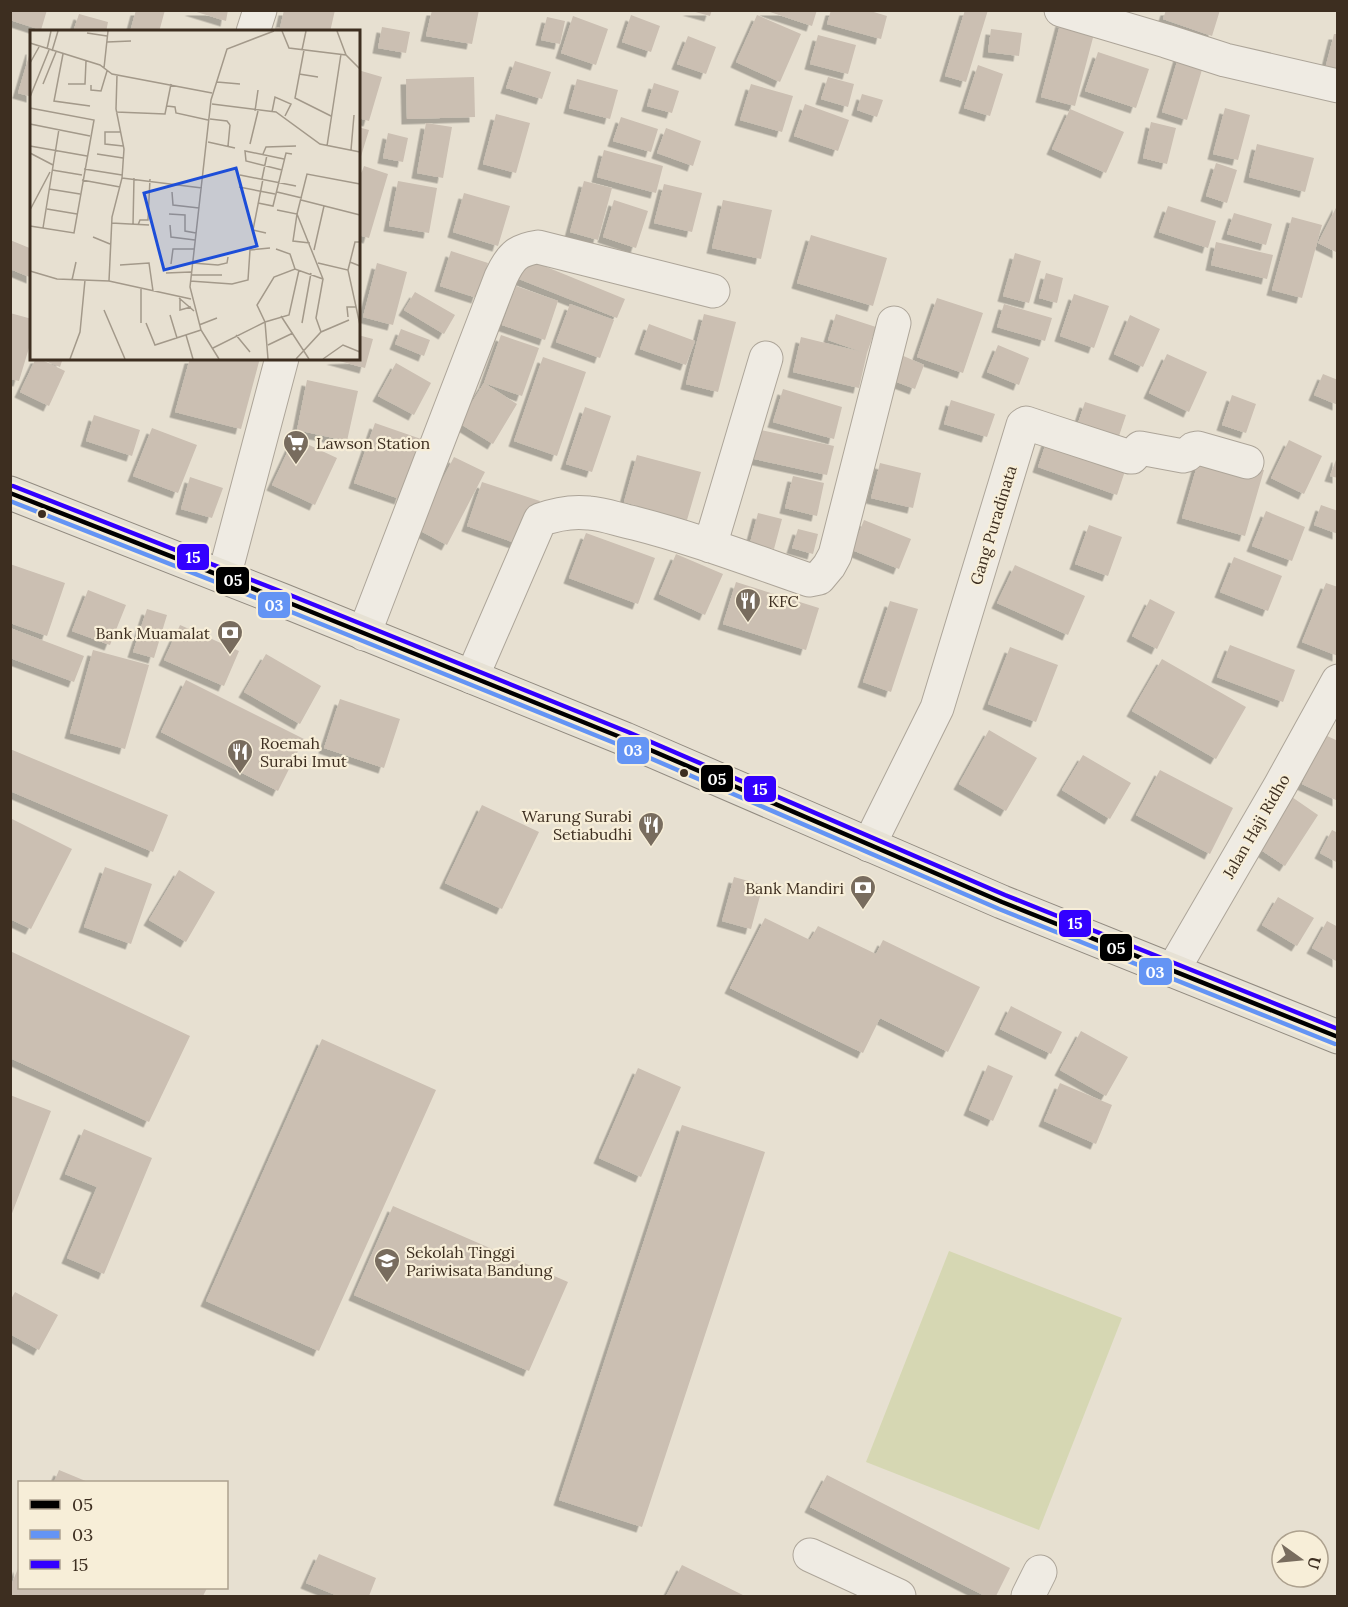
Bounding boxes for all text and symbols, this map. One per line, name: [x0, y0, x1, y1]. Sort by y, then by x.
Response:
inset map: [30, 30, 360, 360]
supermarket icon: Lawson Station: [281, 428, 311, 466]
place label: Lawson Station: [316, 433, 431, 453]
street label: Gang Puradinata: [965, 463, 1021, 587]
unlabelled marker: [36, 508, 48, 520]
line badge: 15: [176, 543, 210, 571]
text: 15: [185, 547, 201, 567]
line badge: 05: [215, 566, 250, 595]
text: 05: [224, 570, 243, 590]
restaurant icon: KFC: [733, 586, 763, 624]
line badge: 03: [257, 591, 291, 619]
place label: KFC: [768, 591, 799, 611]
text: 03: [264, 595, 284, 615]
bank icon: Bank Muamalat: [215, 618, 245, 656]
place label: Bank Muamalat: [96, 623, 211, 643]
place label: Roemah Surabi Imut: [260, 733, 348, 771]
line badge: 03: [616, 736, 650, 765]
restaurant icon: Roemah Surabi Imut: [225, 737, 255, 775]
text: 03: [623, 740, 643, 760]
line badge: 05: [700, 764, 734, 793]
unlabelled marker: [678, 767, 690, 779]
text: 05: [708, 769, 727, 789]
street label: Jalan Haji Ridho: [1218, 770, 1294, 883]
line badge: 15: [743, 775, 777, 803]
text: 15: [752, 779, 768, 799]
place label: Warung Surabi Setiabudhi: [522, 806, 632, 844]
restaurant icon: Warung Surabi Setiabudhi: [636, 810, 666, 848]
bank icon: Bank Mandiri: [848, 873, 878, 911]
place label: Bank Mandiri: [745, 878, 844, 898]
line badge: 15: [1058, 909, 1092, 938]
text: 15: [1067, 913, 1083, 933]
line badge: 05: [1099, 933, 1133, 962]
text: 05: [1107, 938, 1126, 958]
line badge: 03: [1138, 957, 1173, 986]
text: 03: [1145, 962, 1165, 982]
place label: Sekolah Tinggi Pariwisata Bandung: [406, 1242, 553, 1280]
school or university icon: Sekolah Tinggi Pariwisata Bandung: [372, 1246, 402, 1284]
legend: [18, 1481, 228, 1589]
text: 05: [72, 1493, 93, 1516]
text: 03: [72, 1523, 93, 1546]
north arrow: [1270, 1529, 1330, 1589]
text: 15: [72, 1553, 88, 1576]
text: U: [1303, 1554, 1326, 1571]

